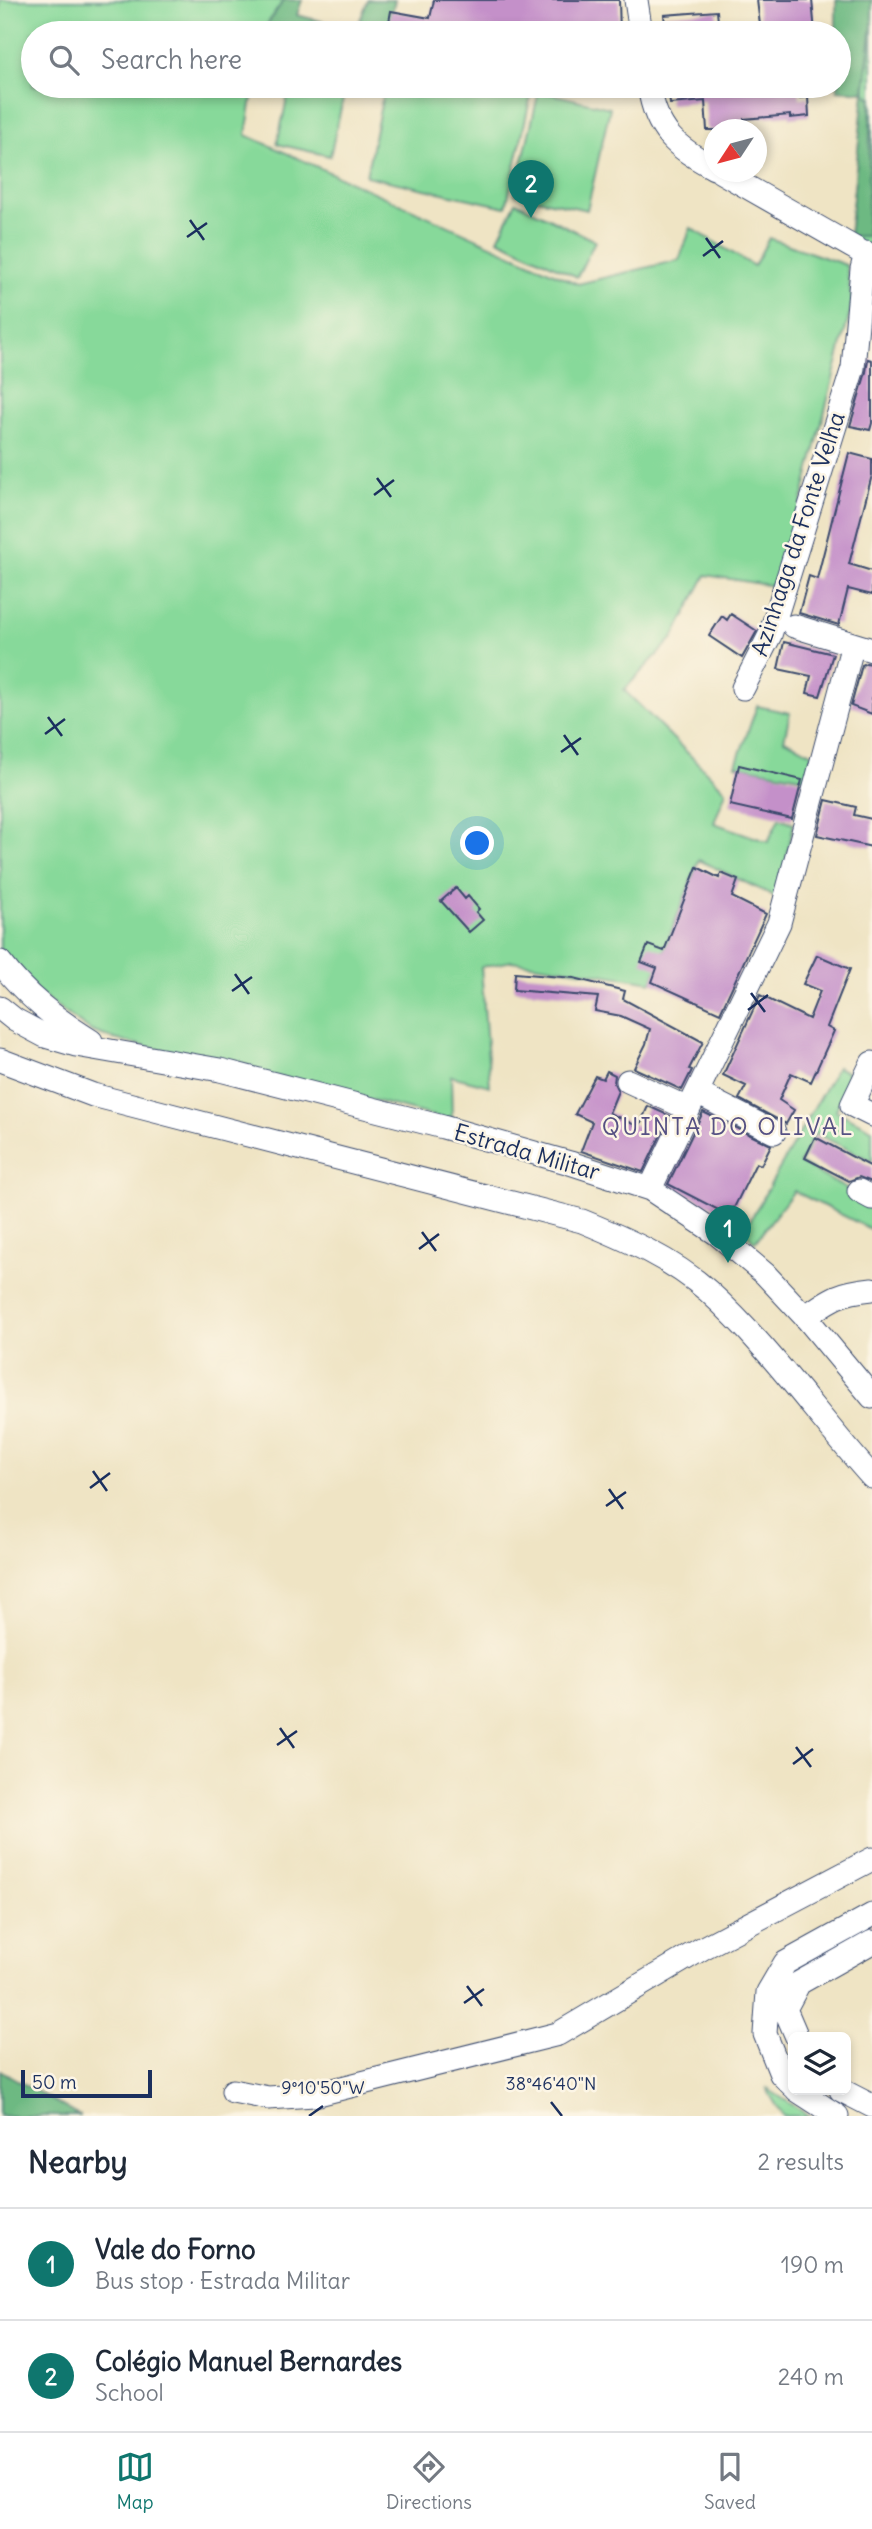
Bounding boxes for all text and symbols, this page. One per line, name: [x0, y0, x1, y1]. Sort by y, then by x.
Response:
search box: [21, 21, 851, 98]
icon: search: [45, 41, 83, 79]
text: Search here: [101, 43, 242, 76]
north arrow: [704, 119, 767, 182]
pin: 2: [508, 160, 554, 218]
street label: Azinhaga da Fonte Velha: [744, 408, 851, 660]
your location: [460, 826, 494, 860]
district label: QUINTA DO OLIVAL: [602, 1111, 854, 1141]
street label: Estrada Militar: [451, 1117, 604, 1186]
pin: 1: [705, 1205, 751, 1263]
map controls: [788, 2032, 851, 2095]
button: layers: [788, 2032, 851, 2095]
scale bar: [21, 2067, 152, 2099]
text: 50 m: [32, 2070, 77, 2094]
text: 38°46'40"N: [506, 2072, 596, 2095]
text: 9°10'50"W: [281, 2076, 365, 2099]
text: Nearby: [28, 2143, 128, 2181]
text: 2 results: [758, 2147, 844, 2176]
text: Vale do Forno: [95, 2233, 256, 2266]
text: 1: [46, 2250, 56, 2279]
text: 190 m: [781, 2250, 844, 2279]
text: Bus stop · Estrada Militar: [95, 2266, 350, 2295]
text: Colégio Manuel Bernardes: [95, 2345, 402, 2378]
text: 2: [45, 2362, 57, 2391]
text: 240 m: [778, 2362, 844, 2391]
text: School: [95, 2378, 164, 2407]
tab: Map: [116, 2448, 154, 2514]
tab: Directions: [386, 2448, 472, 2514]
tab: Saved: [704, 2448, 756, 2514]

